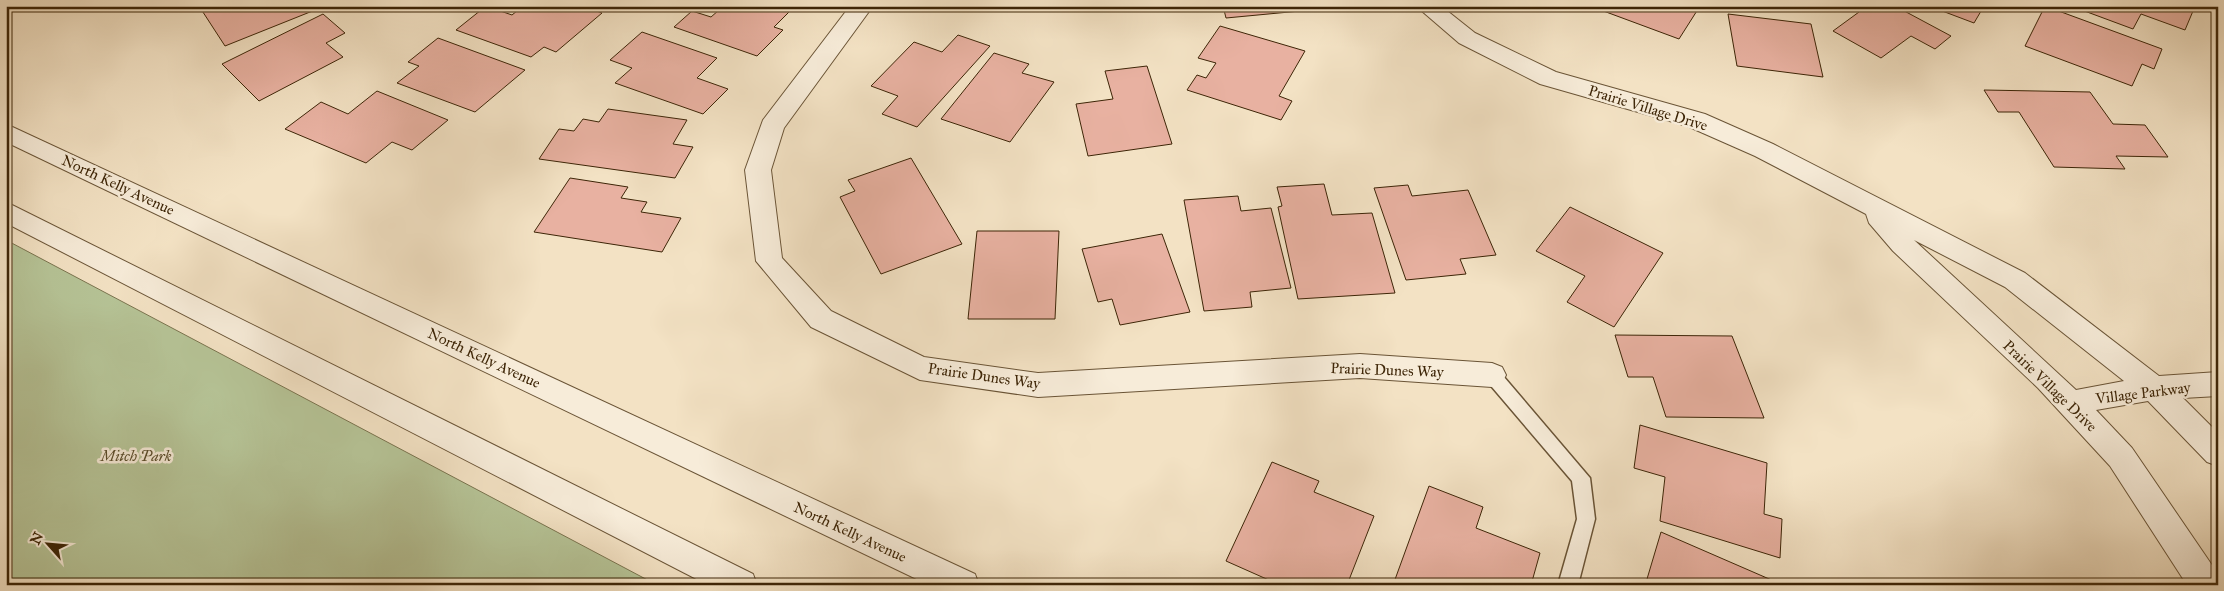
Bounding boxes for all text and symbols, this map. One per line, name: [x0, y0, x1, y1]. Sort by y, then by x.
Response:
street label: Prairie Village Drive: [1586, 81, 1710, 135]
street label: North Kelly Avenue: [59, 151, 177, 219]
street label: North Kelly Avenue: [425, 324, 543, 392]
street label: Prairie Village Drive: [1999, 336, 2101, 436]
street label: Prairie Dunes Way: [927, 359, 1042, 393]
street label: Prairie Dunes Way: [1330, 359, 1445, 381]
street label: Village Parkway: [2093, 378, 2192, 408]
park label: Mitch Park: [99, 447, 172, 465]
street label: North Kelly Avenue: [791, 498, 909, 566]
north arrow: [22, 518, 72, 568]
text: N: [27, 529, 47, 547]

